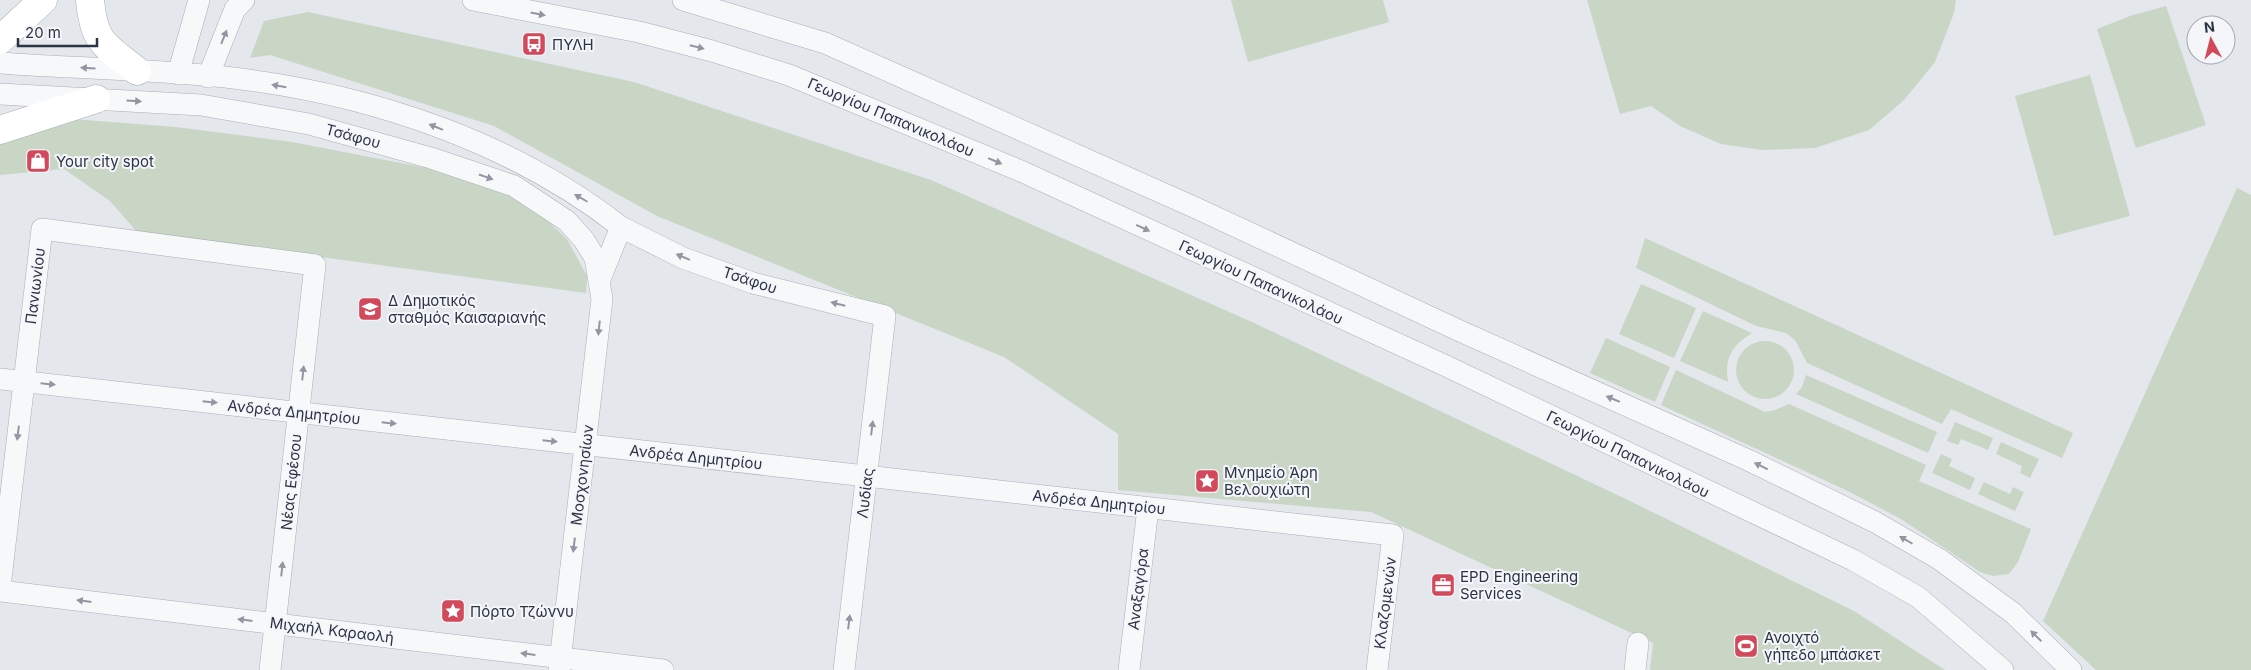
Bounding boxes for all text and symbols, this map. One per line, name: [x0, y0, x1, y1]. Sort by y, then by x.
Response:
one-way arrow: [530, 10, 546, 18]
scale bar: [18, 15, 96, 47]
north arrow: [2186, 15, 2236, 65]
text: N: [2203, 18, 2216, 36]
text: 20 m: [25, 23, 61, 42]
one-way arrow: [220, 30, 228, 44]
bus stop icon: ΠΥΛΗ: [521, 31, 547, 57]
place label: ΠΥΛΗ: [552, 35, 594, 54]
one-way arrow: [689, 43, 704, 51]
one-way arrow: [80, 64, 96, 72]
street label: Γεωργίου Παπανικολάου: [805, 73, 977, 161]
one-way arrow: [271, 82, 286, 90]
one-way arrow: [126, 97, 142, 105]
street label: Τσάφου: [323, 120, 383, 152]
one-way arrow: [428, 123, 443, 131]
shop icon: Your city spot: [25, 148, 51, 174]
place label: Your city spot: [56, 152, 154, 171]
one-way arrow: [988, 157, 1002, 165]
one-way arrow: [478, 173, 493, 181]
one-way arrow: [575, 194, 588, 203]
one-way arrow: [1136, 224, 1150, 232]
street label: Γεωργίου Παπανικολάου: [1176, 236, 1346, 328]
street label: Πανιωνίου: [21, 247, 49, 325]
one-way arrow: [676, 252, 690, 260]
street label: Τσάφου: [720, 262, 780, 298]
place label: Δ Δημοτικός σταθμός Καισαριανής: [388, 291, 546, 327]
school or university icon: Δ Δημοτικός σταθμός Καισαριανής: [357, 296, 383, 322]
one-way arrow: [831, 300, 846, 308]
one-way arrow: [595, 320, 603, 336]
one-way arrow: [299, 365, 307, 381]
one-way arrow: [41, 380, 57, 388]
one-way arrow: [1605, 395, 1620, 403]
street label: Ανδρέα Δημητρίου: [227, 396, 361, 428]
one-way arrow: [202, 398, 218, 406]
street label: Γεωργίου Παπανικολάου: [1543, 406, 1713, 502]
one-way arrow: [381, 419, 397, 427]
one-way arrow: [868, 420, 876, 436]
street label: Μοσχονησίων: [566, 423, 598, 526]
one-way arrow: [14, 426, 22, 442]
street label: Νέας Εφέσου: [276, 433, 306, 531]
one-way arrow: [543, 437, 559, 445]
street label: Ανδρέα Δημητρίου: [629, 441, 763, 473]
one-way arrow: [1754, 462, 1768, 470]
place label: Μνημείο Άρη Βελουχιώτη: [1224, 463, 1318, 499]
street label: Λυδίας: [852, 467, 878, 519]
place icon: Μνημείο Άρη Βελουχιώτη: [1194, 468, 1220, 494]
street label: Ανδρέα Δημητρίου: [1032, 486, 1166, 518]
one-way arrow: [1898, 536, 1913, 544]
one-way arrow: [570, 538, 578, 554]
street label: Αναξαγόρα: [1124, 547, 1152, 631]
street label: Κλαζομενών: [1370, 556, 1400, 650]
one-way arrow: [278, 561, 286, 577]
place label: EPD Engineering Services: [1460, 567, 1578, 603]
office icon: EPD Engineering Services: [1430, 572, 1456, 598]
one-way arrow: [75, 597, 91, 605]
place icon: Πόρτο Τζώννυ: [440, 598, 466, 624]
place label: Πόρτο Τζώννυ: [470, 602, 574, 621]
street label: Μιχαήλ Καραολή: [269, 613, 395, 647]
one-way arrow: [845, 613, 853, 629]
one-way arrow: [237, 616, 253, 624]
place label: Ανοιχτό γήπεδο μπάσκετ: [1764, 628, 1880, 664]
one-way arrow: [2030, 630, 2042, 642]
sports icon: Ανοιχτό γήπεδο μπάσκετ: [1733, 633, 1759, 659]
one-way arrow: [520, 650, 536, 658]

